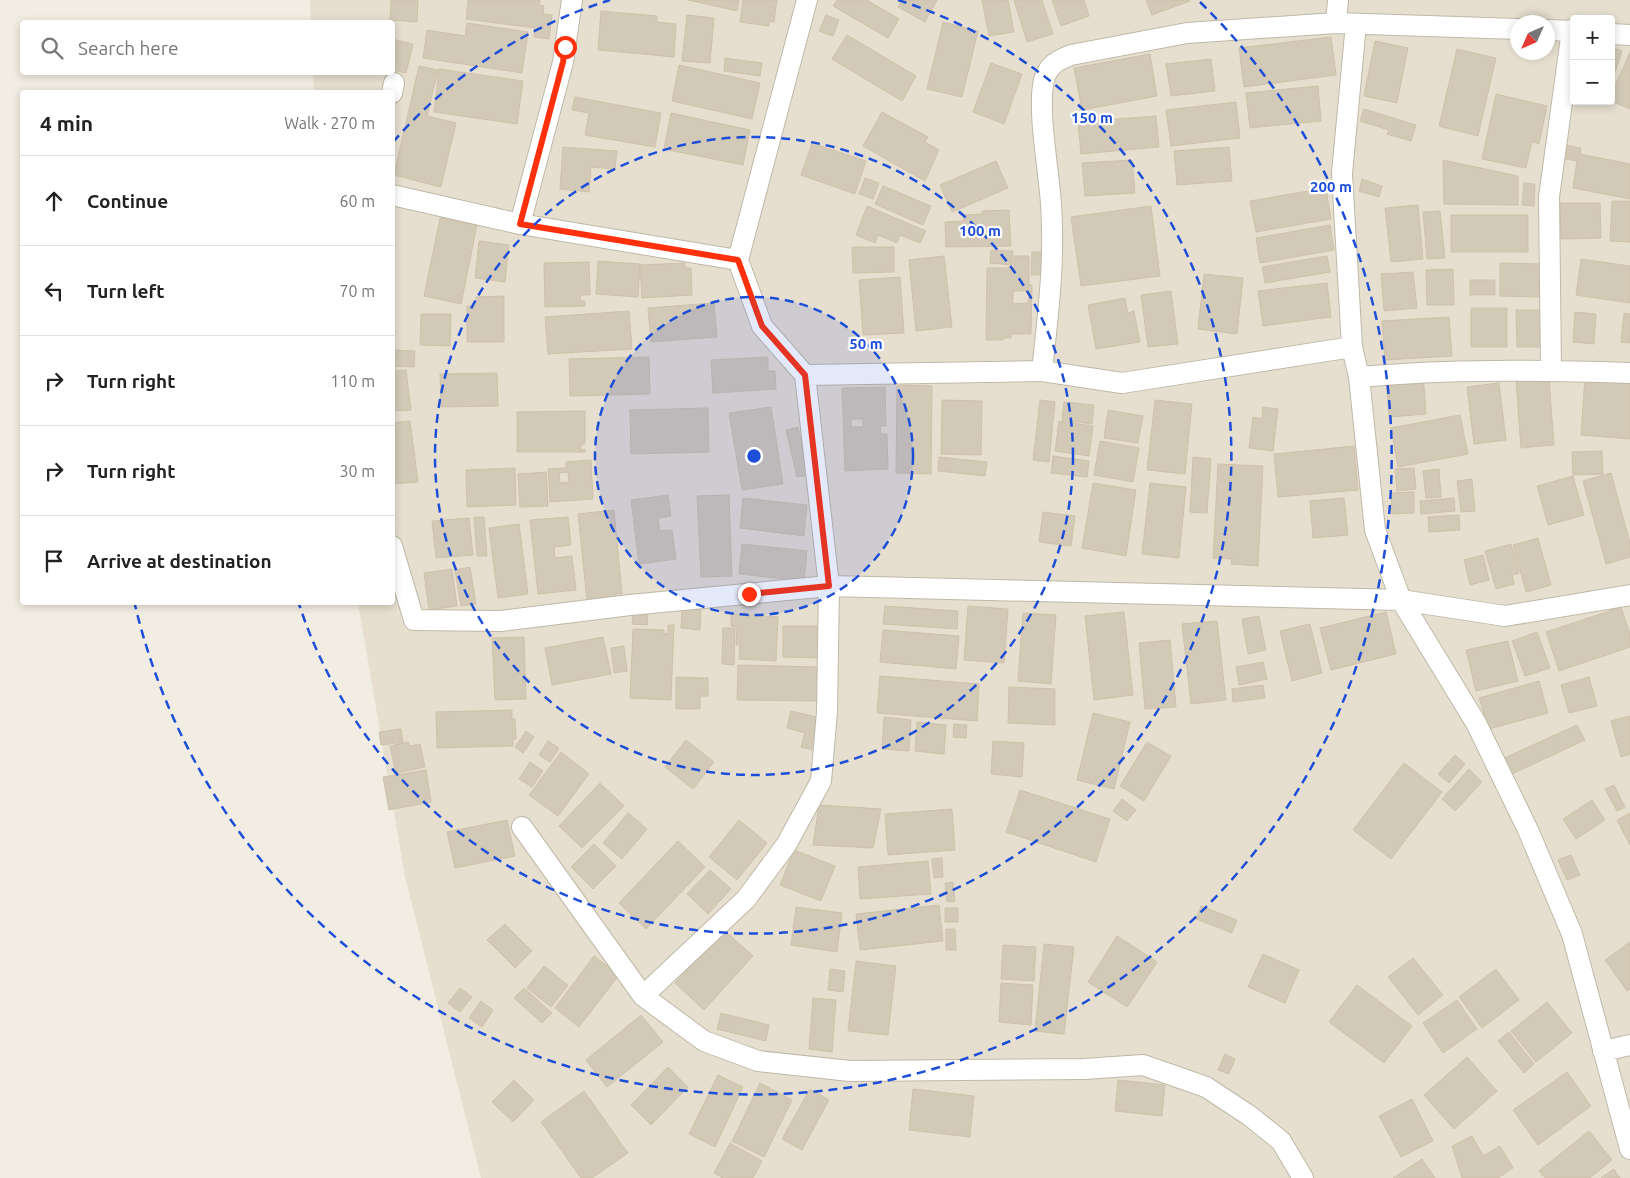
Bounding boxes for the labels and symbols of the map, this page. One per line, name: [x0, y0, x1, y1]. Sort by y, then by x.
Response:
north arrow: [1510, 15, 1555, 60]
route start: [554, 36, 577, 59]
text: 150 m: [1071, 109, 1113, 126]
text: 200 m: [1310, 178, 1352, 195]
text: 100 m: [959, 222, 1001, 239]
text: 50 m: [849, 335, 883, 352]
centre of rings: [745, 447, 763, 465]
route end: [738, 583, 761, 606]

